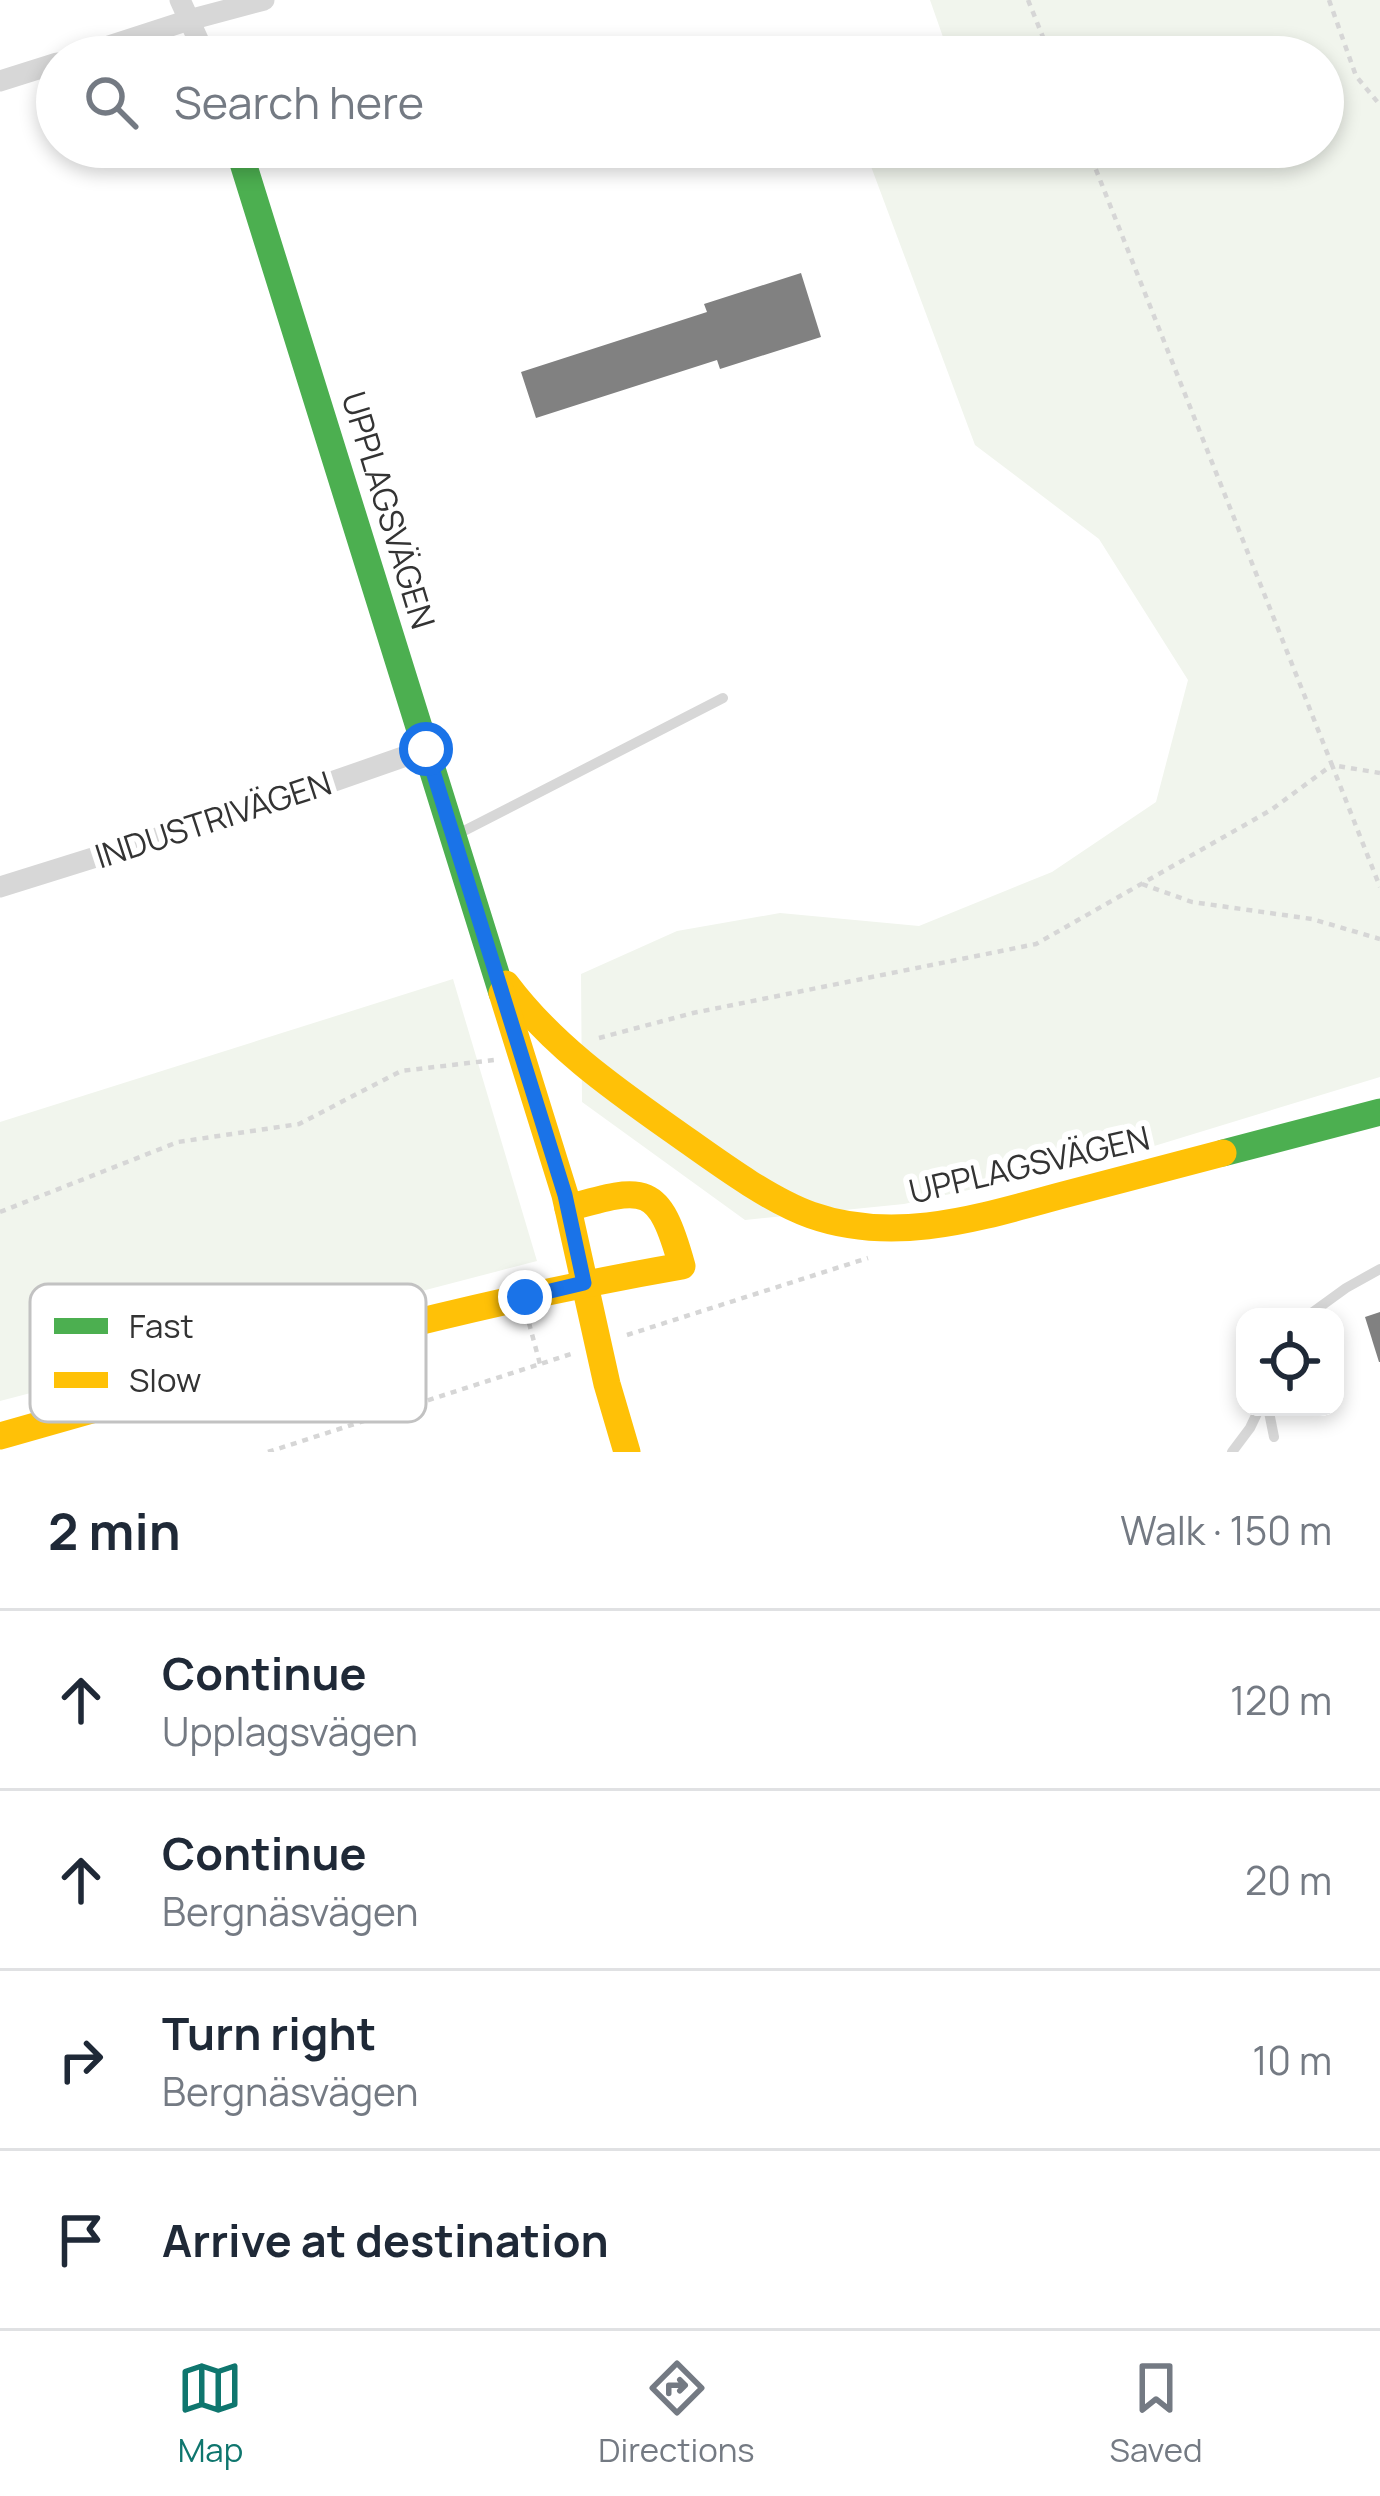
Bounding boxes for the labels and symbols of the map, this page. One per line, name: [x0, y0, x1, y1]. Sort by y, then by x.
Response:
street label: UPPLAGSVÄGEN: [332, 386, 446, 634]
route start: [399, 722, 453, 776]
street label: INDUSTRIVÄGEN: [89, 760, 337, 878]
street label: UPPLAGSVÄGEN: [904, 1114, 1154, 1214]
route end: [498, 1270, 552, 1324]
legend: [30, 1284, 426, 1422]
text: Fast: [129, 1303, 194, 1348]
text: Slow: [129, 1357, 201, 1402]

